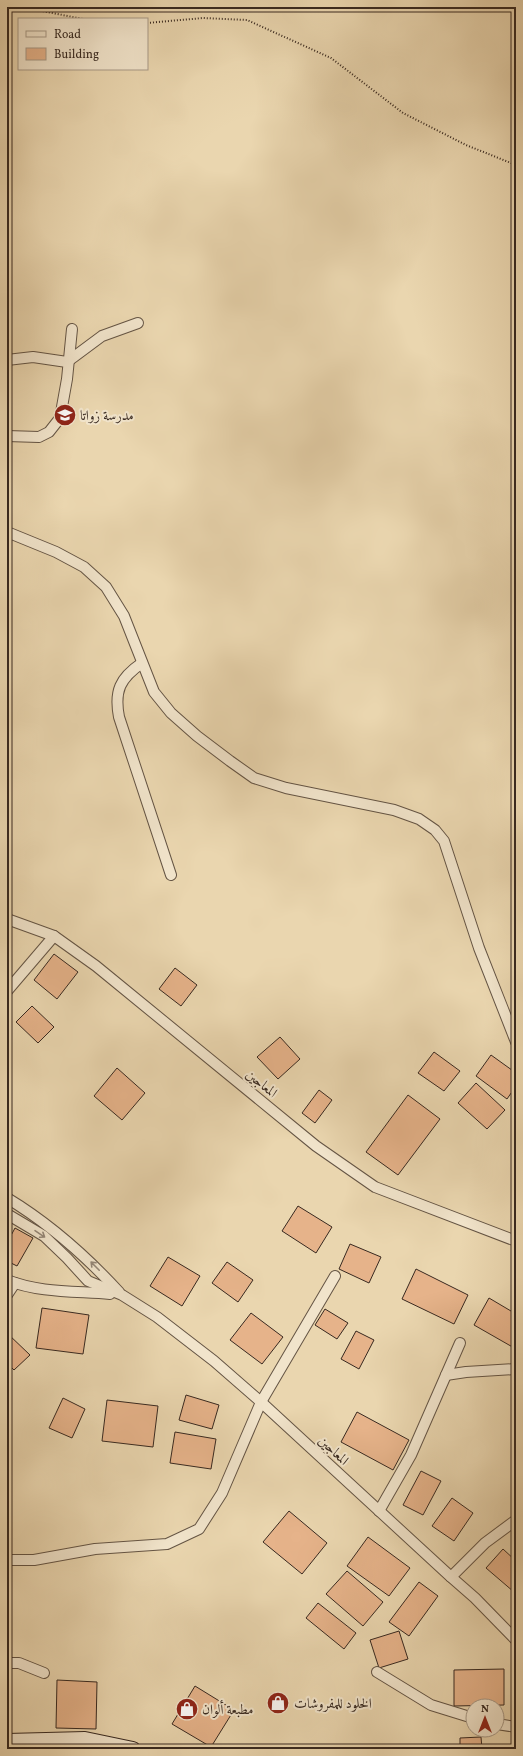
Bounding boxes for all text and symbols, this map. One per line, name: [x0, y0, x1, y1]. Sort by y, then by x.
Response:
legend: [18, 18, 148, 70]
text: Road: [54, 27, 81, 43]
text: Building: [54, 47, 99, 63]
school or university icon: مدرسة زواتا: [52, 402, 78, 428]
place label: مدرسة زواتا: [80, 407, 134, 426]
street label: المعاجين: [241, 1066, 281, 1103]
one-way arrow: [34, 1231, 46, 1239]
one-way arrow: [90, 1261, 100, 1271]
street label: المعاجين: [314, 1432, 352, 1470]
shop icon: الخلود للمفروشات: [265, 1690, 291, 1716]
place label: الخلود للمفروشات: [294, 1695, 372, 1714]
shop icon: مطبعة ألوان: [174, 1696, 200, 1722]
north arrow: [465, 1698, 505, 1738]
place label: مطبعة ألوان: [202, 1699, 253, 1720]
text: N: [481, 1702, 489, 1717]

